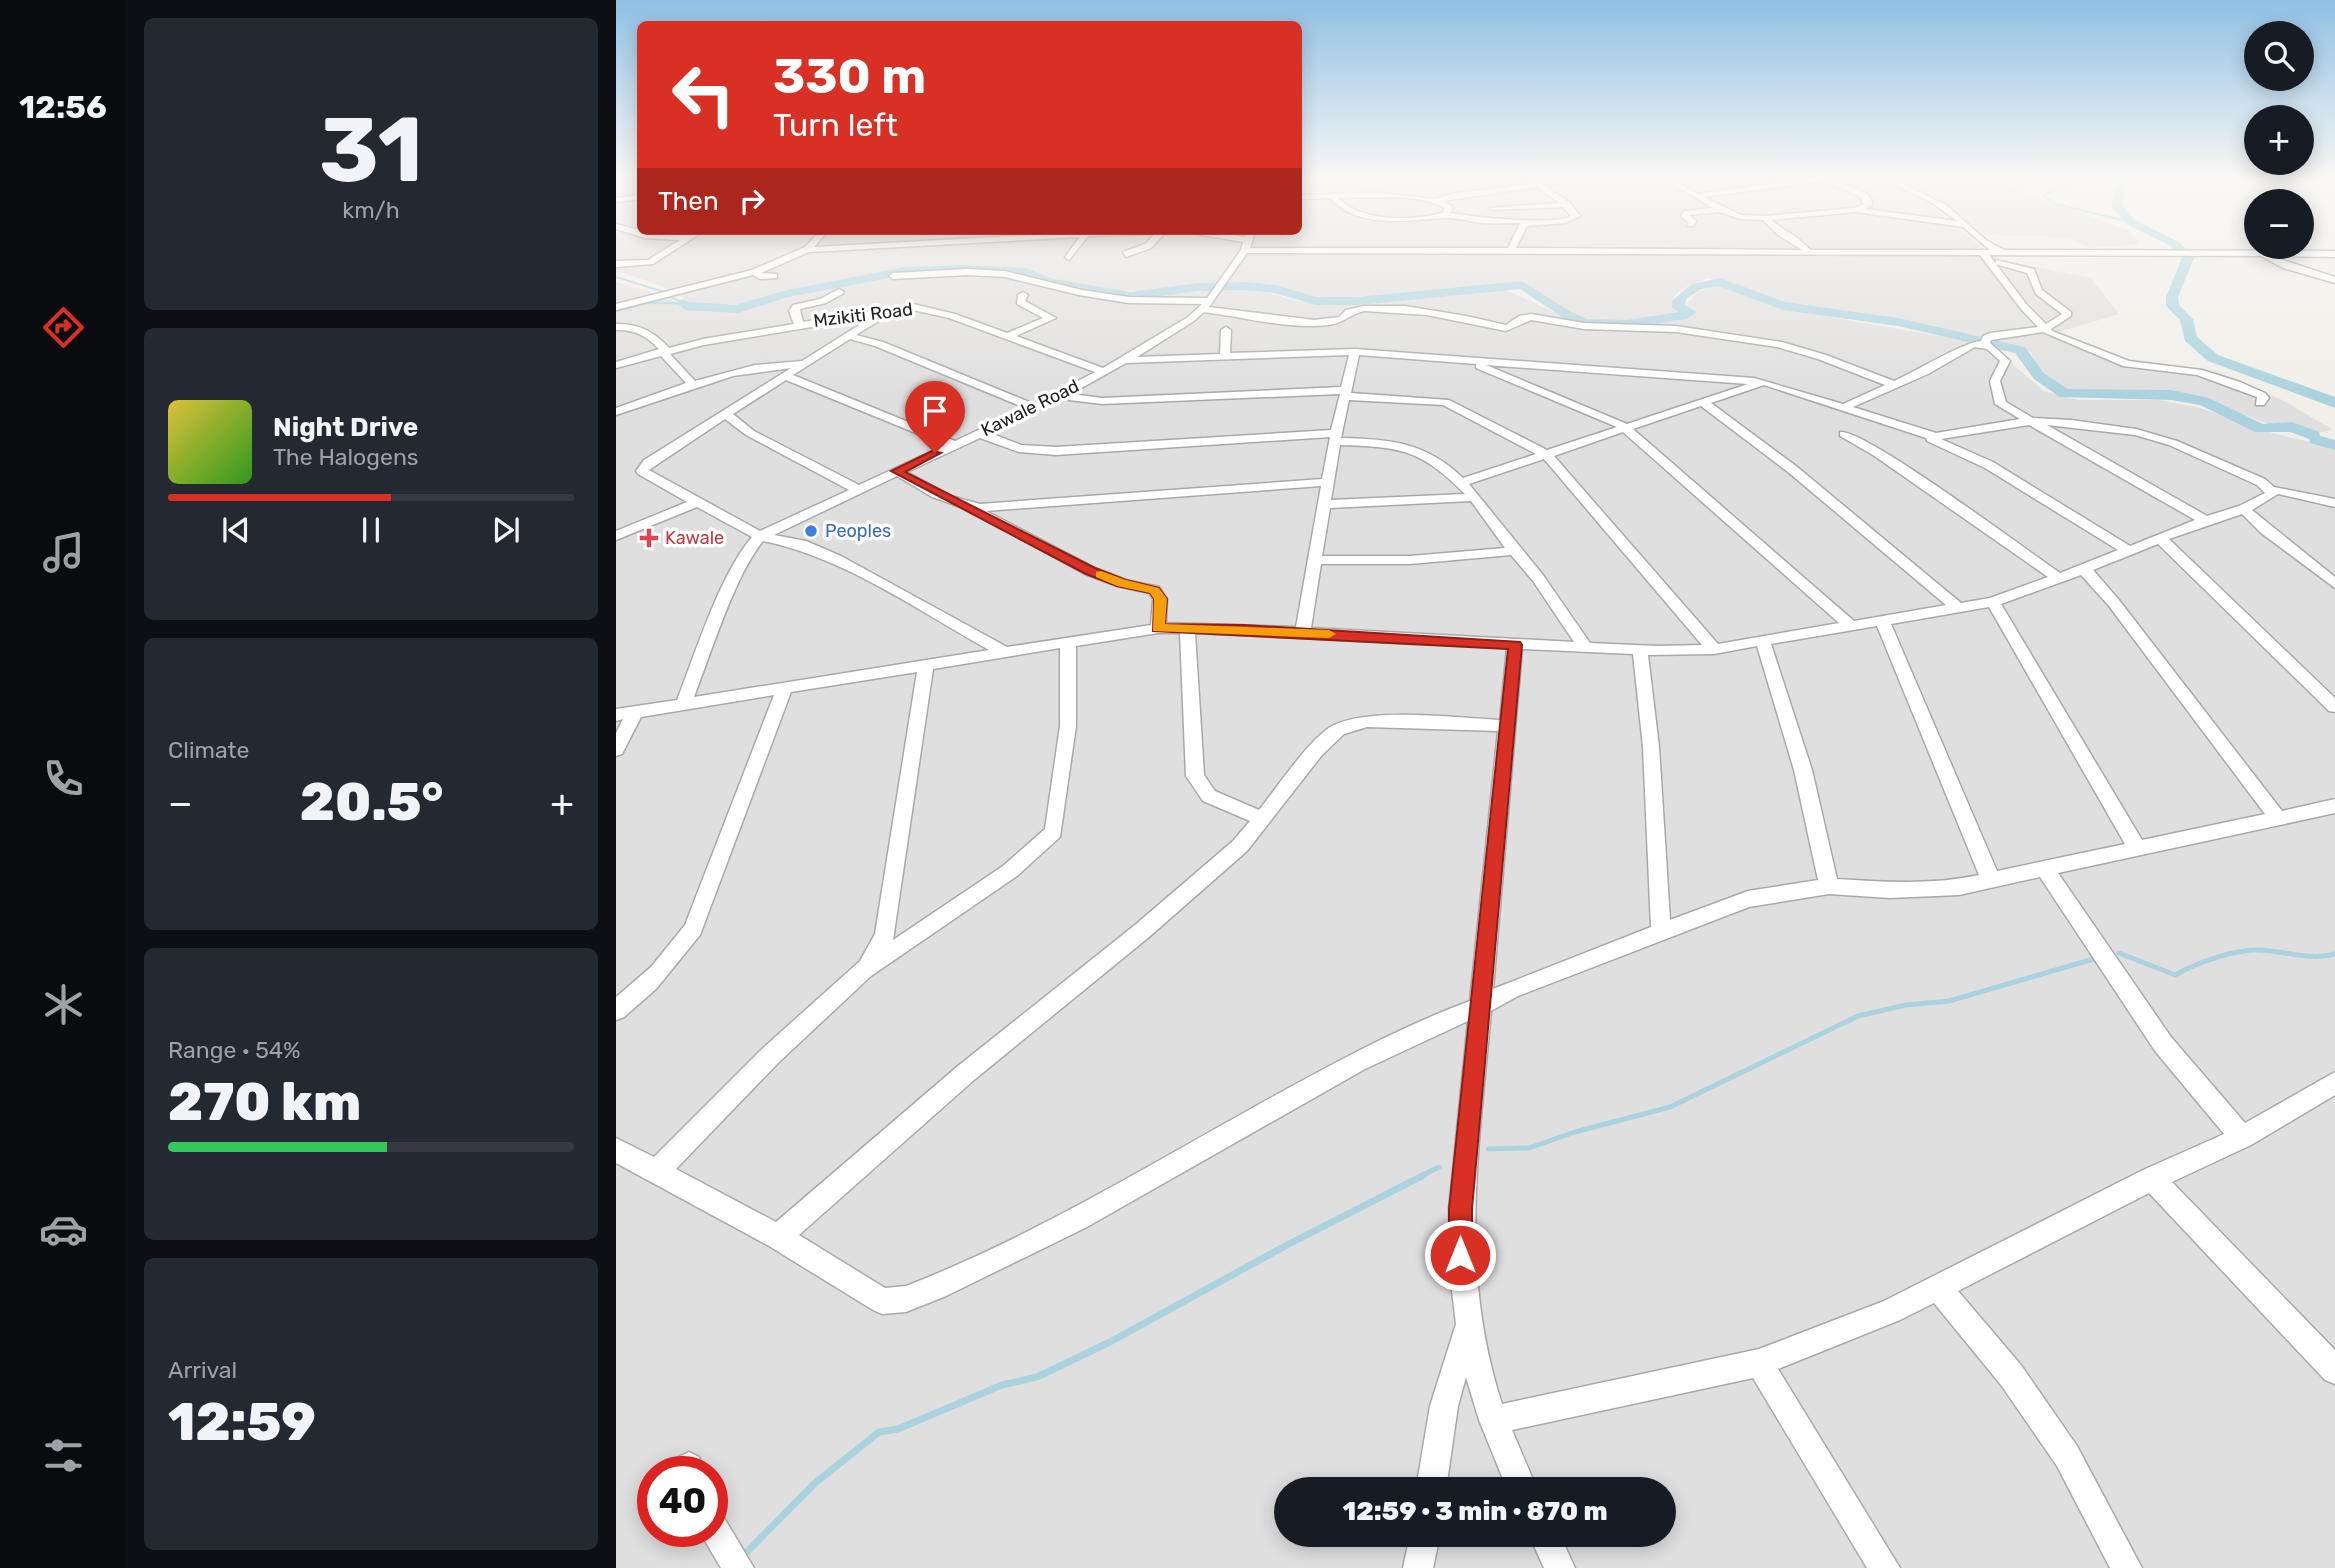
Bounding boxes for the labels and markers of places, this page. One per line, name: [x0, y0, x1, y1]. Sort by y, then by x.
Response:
pin: [905, 381, 965, 453]
place label: Peoples: [825, 520, 891, 542]
marker: Peoples: [803, 523, 819, 539]
place label: Kawale: [665, 527, 724, 549]
marker: Kawale: [639, 528, 659, 548]

